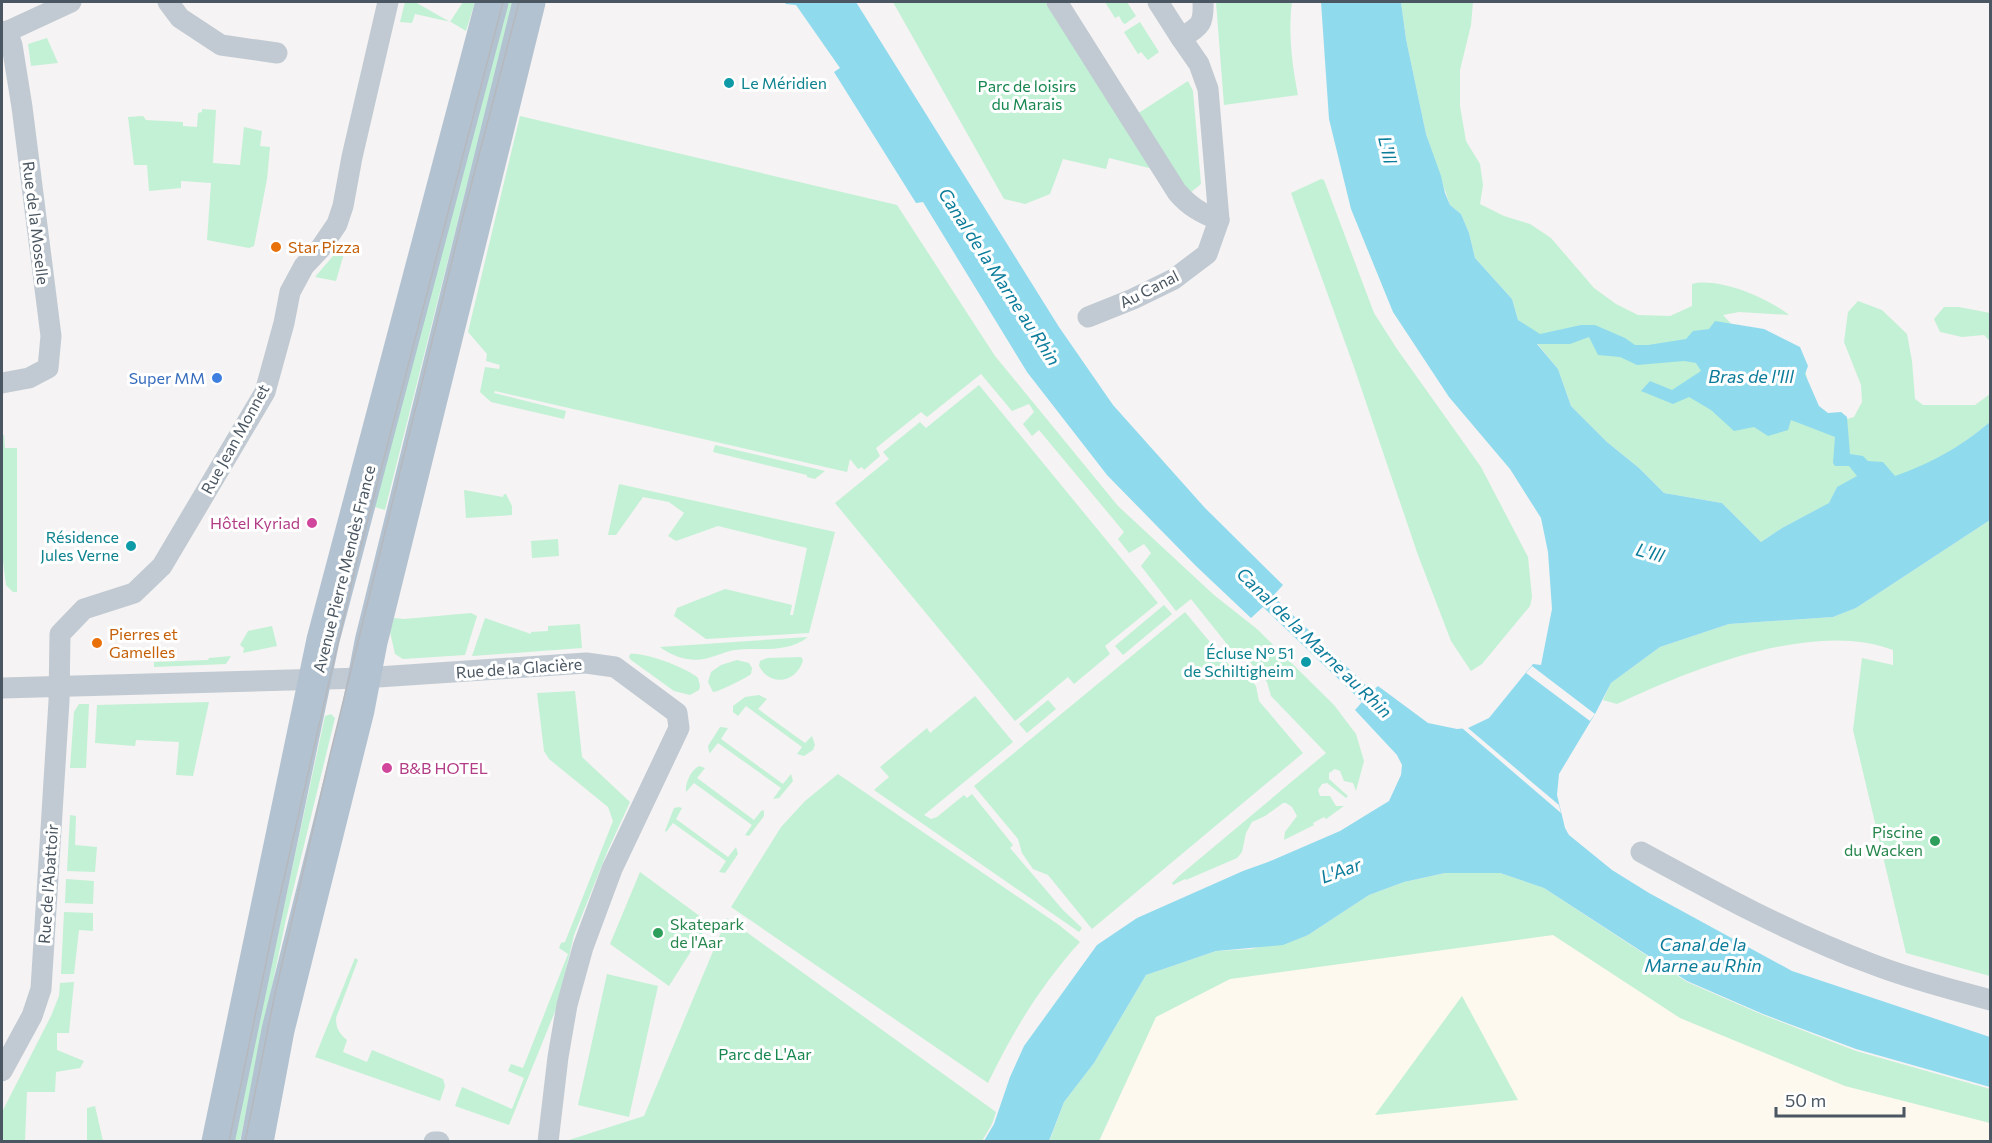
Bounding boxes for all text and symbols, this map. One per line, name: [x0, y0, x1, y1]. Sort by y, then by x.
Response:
place label: Le Méridien: [741, 73, 827, 92]
marker: Le Méridien: [722, 76, 736, 90]
park label: Parc de loisirs du Marais: [978, 76, 1076, 113]
water label: L'Ill: [1374, 134, 1402, 166]
street label: Rue de la Moselle: [19, 160, 53, 286]
water label: Canal de la Marne au Rhin: [934, 183, 1066, 369]
place label: Star Pizza: [288, 237, 360, 256]
marker: Star Pizza: [269, 240, 283, 254]
street label: Au Canal: [1116, 266, 1182, 312]
water label: Bras de l'Ill: [1708, 365, 1794, 387]
place label: Super MM: [129, 368, 205, 387]
marker: Super MM: [210, 371, 224, 385]
street label: Rue Jean Monnet: [196, 380, 273, 497]
street label: Avenue Pierre Mendès France: [309, 463, 378, 675]
place label: Hôtel Kyriad: [210, 513, 300, 532]
marker: Hôtel Kyriad: [305, 516, 319, 530]
place label: Résidence Jules Verne: [40, 527, 119, 564]
water label: L'Ill: [1634, 538, 1667, 567]
marker: Résidence Jules Verne: [124, 539, 138, 553]
water label: Canal de la Marne au Rhin: [1232, 562, 1397, 722]
place label: Pierres et Gamelles: [109, 624, 178, 661]
marker: Pierres et Gamelles: [90, 636, 104, 650]
place label: Écluse N° 51 de Schiltigheim: [1184, 643, 1294, 680]
street label: Rue de la Glacière: [455, 654, 583, 681]
marker: Écluse N° 51 de Schiltigheim: [1299, 655, 1313, 669]
place label: B&B HOTEL: [399, 758, 488, 777]
marker: B&B HOTEL: [380, 761, 394, 775]
place label: Piscine du Wacken: [1844, 822, 1923, 859]
street label: Rue de l'Abattoir: [34, 823, 61, 945]
marker: Piscine du Wacken: [1928, 834, 1942, 848]
water label: L'Aar: [1317, 852, 1365, 888]
place label: Skatepark de l'Aar: [670, 914, 745, 951]
marker: Skatepark de l'Aar: [651, 926, 665, 940]
water label: Canal de la Marne au Rhin: [1644, 933, 1762, 976]
park label: Parc de L'Aar: [718, 1044, 812, 1063]
scale bar: [1776, 1080, 1904, 1118]
text: 50 m: [1785, 1089, 1826, 1111]

